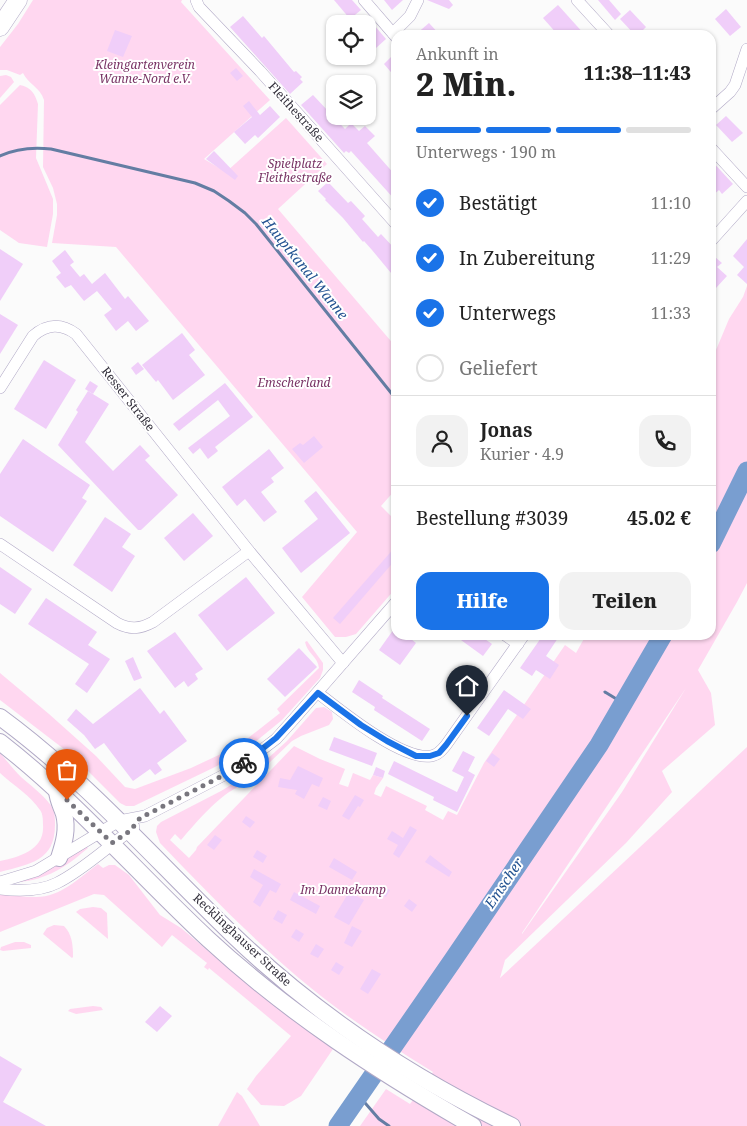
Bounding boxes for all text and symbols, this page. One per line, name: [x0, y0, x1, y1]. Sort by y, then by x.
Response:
map controls: [326, 15, 376, 125]
button: locate: [326, 15, 376, 65]
text: Ankunft in: [416, 43, 499, 65]
park label: Kleingartenverein Wanne-Nord e.V.: [94, 56, 195, 87]
text: 11:38–11:43: [583, 60, 691, 86]
text: 2 Min.: [416, 62, 516, 105]
button: layers: [326, 75, 376, 125]
street label: Fleithestraße: [265, 78, 328, 145]
text: Unterwegs · 190 m: [416, 141, 556, 163]
park label: Spielplatz Fleithestraße: [257, 155, 332, 186]
icon: check: [416, 189, 444, 217]
text: Bestätigt: [459, 190, 537, 216]
text: 11:10: [651, 192, 691, 214]
water label: Hauptkanal Wanne: [257, 212, 353, 323]
icon: check: [416, 244, 444, 272]
text: In Zubereitung: [459, 245, 595, 271]
text: 11:29: [651, 247, 691, 269]
icon: check: [416, 299, 444, 327]
text: Unterwegs: [459, 300, 556, 326]
text: 11:33: [651, 302, 691, 324]
text: Geliefert: [459, 355, 538, 381]
street label: Resser Straße: [98, 363, 159, 434]
park label: Emscherland: [256, 374, 331, 391]
button: person: [416, 415, 468, 467]
button: phone: [639, 415, 691, 467]
text: Jonas: [480, 417, 532, 443]
text: Kurier · 4.9: [480, 443, 564, 465]
text: Bestellung #3039: [416, 505, 568, 531]
text: 45.02 €: [627, 505, 691, 531]
button: Hilfe: [416, 572, 549, 630]
button: Teilen: [559, 572, 691, 630]
pin: [446, 665, 488, 716]
icon: home: [453, 672, 481, 700]
courier: [219, 738, 269, 788]
pin: [46, 749, 88, 800]
icon: bike: [230, 749, 258, 777]
icon: bag: [53, 756, 81, 784]
water label: Emscher: [479, 854, 527, 912]
park label: Im Dannekamp: [299, 881, 386, 898]
street label: Recklinghauser Straße: [189, 890, 295, 990]

